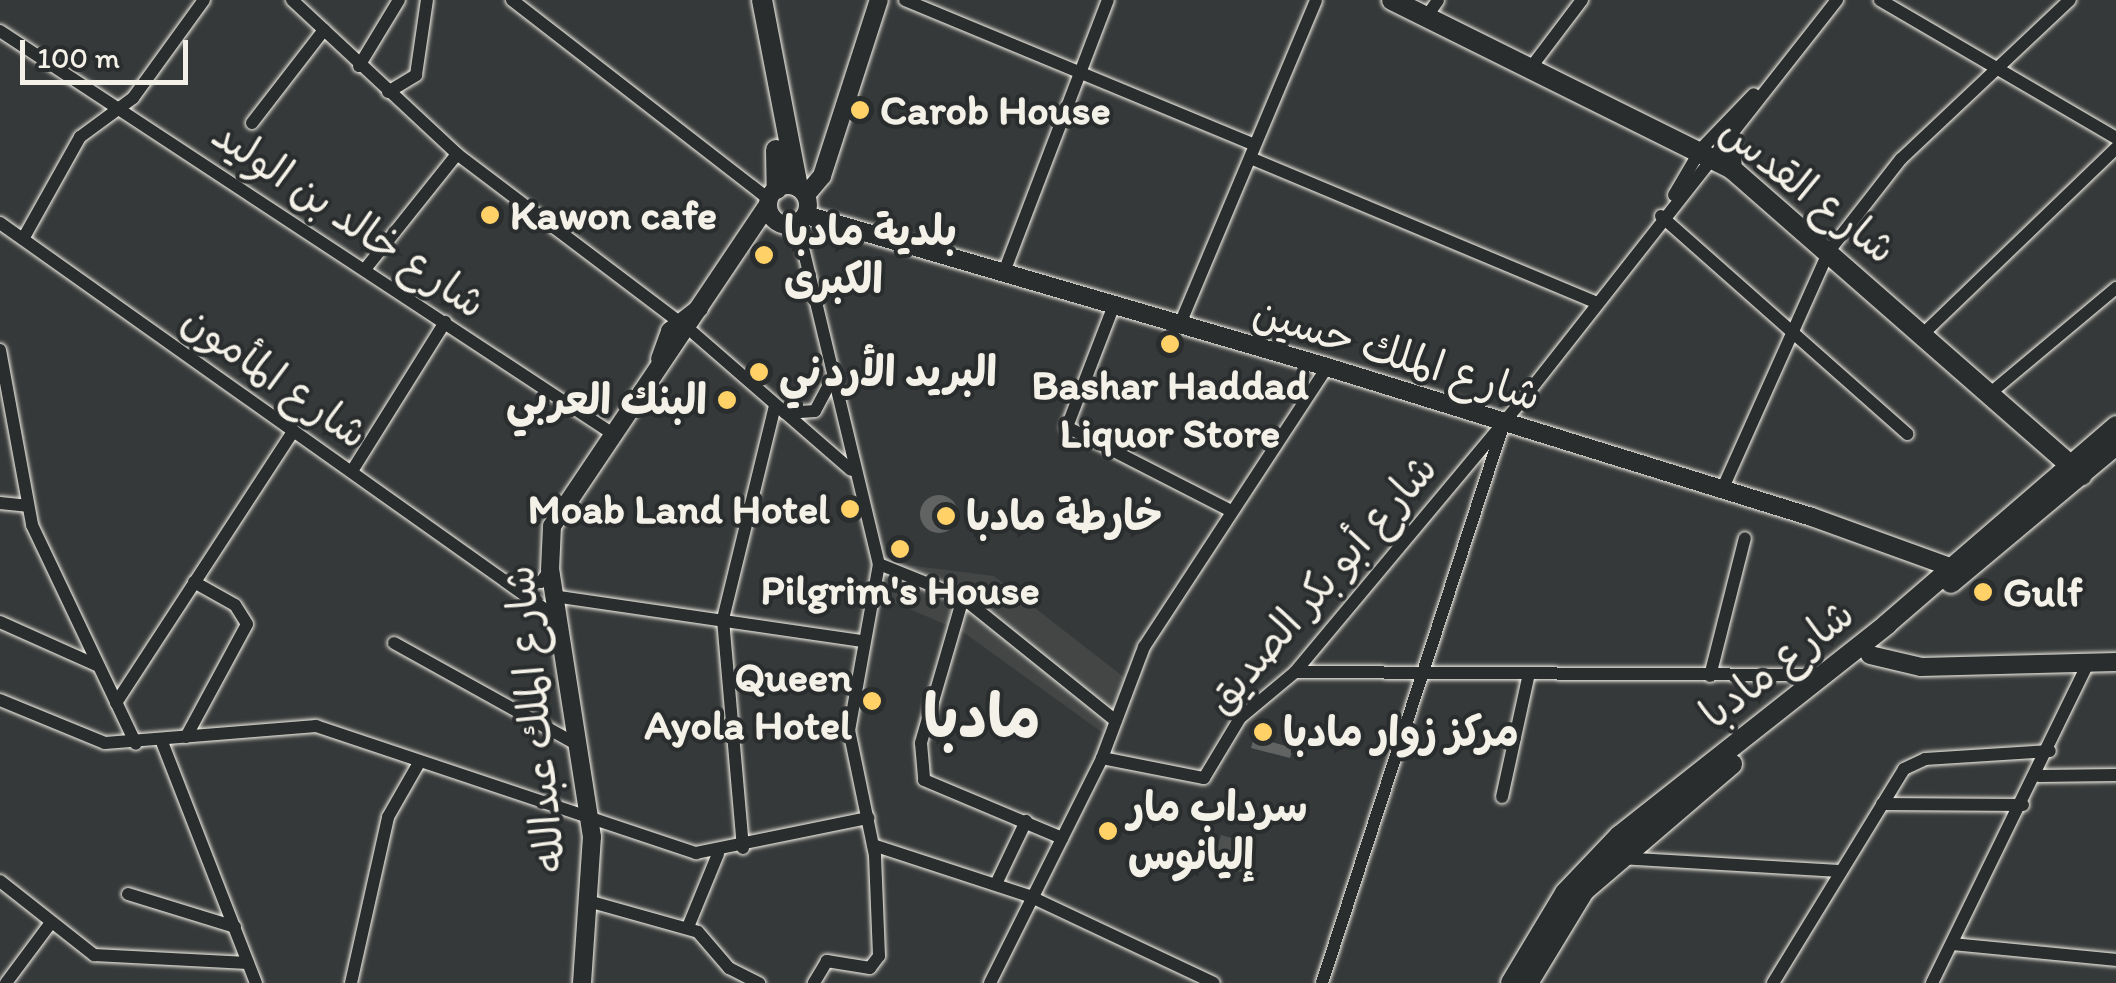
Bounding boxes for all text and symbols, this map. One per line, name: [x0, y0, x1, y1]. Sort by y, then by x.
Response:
scale bar: [25, 20, 192, 82]
text: 100 m: [37, 39, 120, 76]
place label: Carob House: [880, 85, 1111, 135]
marker: Carob House: [849, 99, 871, 121]
street label: شارع القدس: [1710, 106, 1906, 274]
street label: شارع خالد بن الوليد: [203, 109, 495, 329]
place label: Kawon cafe: [510, 190, 718, 240]
marker: Kawon cafe: [479, 204, 501, 226]
place label: بلدية مادبا الكبرى: [784, 206, 957, 304]
marker: بلدية مادبا الكبرى: [753, 244, 775, 266]
street label: شارع الملك حسين: [1247, 286, 1547, 422]
street label: شارع المأمون: [172, 295, 378, 459]
marker: Bashar Haddad Liquor Store: [1159, 333, 1181, 355]
place label: البريد الأردني: [779, 347, 997, 397]
place label: Bashar Haddad Liquor Store: [1032, 360, 1308, 458]
marker: البريد الأردني: [748, 361, 770, 383]
place label: البنك العربي: [506, 375, 707, 425]
marker: البنك العربي: [716, 389, 738, 411]
street label: شارع أبو بكر الصديق: [1195, 444, 1447, 724]
place label: Moab Land Hotel: [527, 484, 830, 534]
place label: خارطة مادبا: [966, 491, 1162, 541]
marker: Moab Land Hotel: [839, 498, 861, 520]
marker: خارطة مادبا: [935, 505, 957, 527]
marker: Pilgrim's House: [889, 538, 911, 560]
street label: شارع الملك عبدالله: [494, 563, 576, 875]
place label: Pilgrim's House: [760, 565, 1040, 615]
place label: Gulf: [2003, 567, 2083, 617]
marker: Gulf: [1972, 581, 1994, 603]
street label: شارع مادبا: [1690, 588, 1864, 740]
place label: Queen Ayola Hotel: [645, 652, 852, 750]
district label: مادبا: [923, 679, 1041, 753]
marker: Queen Ayola Hotel: [861, 690, 883, 712]
place label: مركز زوار مادبا: [1283, 707, 1519, 757]
marker: مركز زوار مادبا: [1252, 721, 1274, 743]
place label: سرداب مار إليانوس: [1128, 782, 1308, 880]
marker: سرداب مار إليانوس: [1097, 820, 1119, 842]

